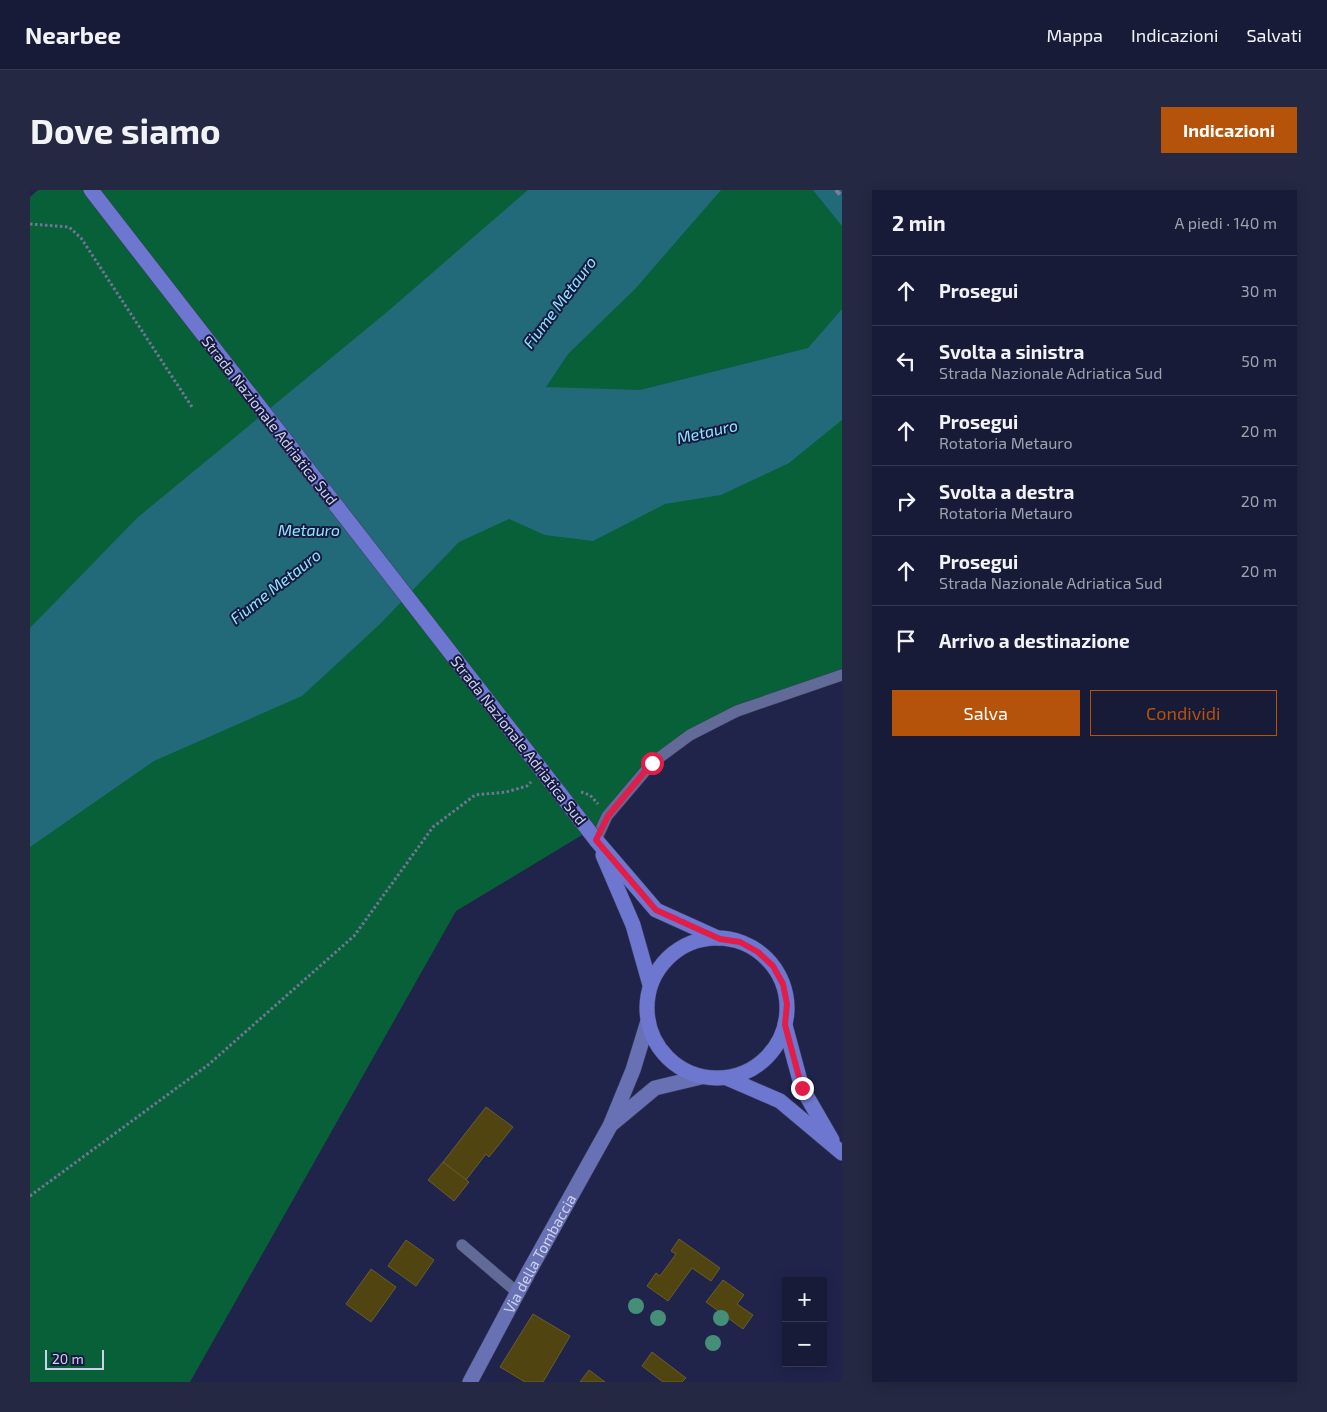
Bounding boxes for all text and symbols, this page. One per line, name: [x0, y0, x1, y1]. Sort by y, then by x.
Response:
text: Nearbee: [25, 20, 121, 49]
text: Mappa: [1047, 24, 1103, 46]
text: Indicazioni: [1131, 24, 1218, 46]
text: Salvati: [1246, 24, 1302, 46]
button: Indicazioni: [1161, 107, 1297, 153]
text: Dove siamo: [30, 109, 221, 151]
text: 2 min: [892, 210, 946, 235]
text: A piedi · 140 m: [1175, 213, 1277, 232]
water label: Fiume Metauro: [518, 252, 600, 352]
icon: ahead: [892, 277, 920, 305]
text: Prosegui: [939, 279, 1018, 302]
text: 30 m: [1241, 281, 1277, 300]
street label: Strada Nazionale Adriatica Sud: [198, 332, 342, 508]
text: Svolta a sinistra: [939, 340, 1084, 363]
icon: left: [892, 347, 920, 375]
text: 50 m: [1241, 351, 1277, 370]
text: Strada Nazionale Adriatica Sud: [939, 363, 1162, 382]
text: Prosegui: [939, 410, 1018, 433]
water label: Metauro: [675, 415, 739, 447]
icon: ahead: [892, 417, 920, 445]
text: 20 m: [1241, 421, 1277, 440]
text: Rotatoria Metauro: [939, 433, 1073, 452]
text: Svolta a destra: [939, 480, 1074, 503]
icon: right: [892, 487, 920, 515]
text: 20 m: [1241, 491, 1277, 510]
text: Rotatoria Metauro: [939, 503, 1073, 522]
water label: Metauro: [278, 520, 340, 539]
water label: Fiume Metauro: [226, 545, 324, 627]
text: Prosegui: [939, 550, 1018, 573]
icon: ahead: [892, 557, 920, 585]
text: 20 m: [1241, 561, 1277, 580]
text: Strada Nazionale Adriatica Sud: [939, 573, 1162, 592]
icon: arrive: [892, 627, 920, 655]
text: Arrivo a destinazione: [939, 629, 1130, 652]
street label: Strada Nazionale Adriatica Sud: [447, 652, 591, 828]
button: Salva: [892, 690, 1080, 736]
button: Condividi: [1090, 690, 1277, 736]
route start: [641, 752, 664, 775]
route end: [791, 1077, 814, 1100]
street label: Via della Tombaccia: [499, 1191, 579, 1316]
map controls: [782, 1277, 827, 1367]
button: +: [782, 1277, 827, 1322]
button: −: [782, 1322, 827, 1367]
scale bar: [45, 1347, 104, 1370]
text: 20 m: [52, 1350, 84, 1367]

